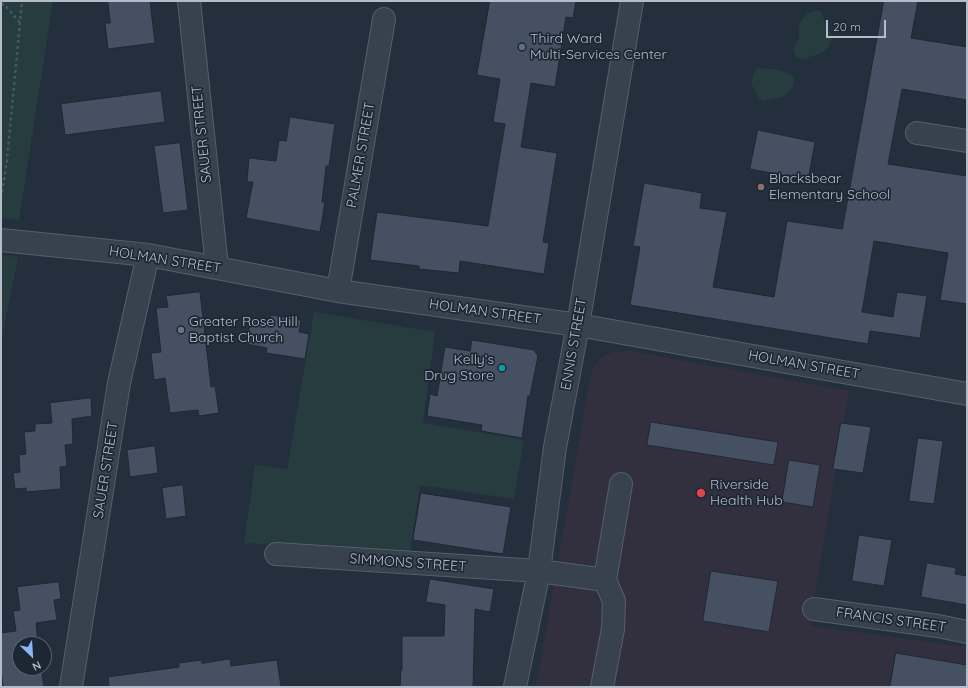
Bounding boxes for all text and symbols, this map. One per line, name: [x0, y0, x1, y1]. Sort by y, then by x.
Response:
scale bar: [828, 12, 888, 38]
text: 20 m: [833, 19, 861, 34]
place label: Third Ward Multi-Services Center: [530, 31, 667, 64]
marker: Third Ward Multi-Services Center: [517, 42, 527, 52]
street label: SAUER STREET: [189, 84, 215, 184]
street label: PALMER STREET: [343, 101, 379, 209]
place label: Blacksbear Elementary School: [769, 171, 890, 204]
marker: Blacksbear Elementary School: [756, 182, 766, 192]
street label: HOLMAN STREET: [108, 243, 222, 277]
street label: HOLMAN STREET: [428, 296, 542, 328]
street label: ENNIS STREET: [558, 296, 590, 392]
place label: Greater Rose Hill Baptist Church: [189, 314, 298, 346]
marker: Greater Rose Hill Baptist Church: [176, 325, 186, 335]
street label: HOLMAN STREET: [747, 347, 861, 383]
place label: Kelly’s Drug Store: [424, 352, 494, 384]
marker: Kelly’s Drug Store: [497, 363, 507, 373]
street label: SAUER STREET: [90, 420, 122, 520]
place label: Riverside Health Hub: [710, 477, 783, 510]
marker: Riverside Health Hub: [695, 487, 707, 499]
street label: SIMMONS STREET: [349, 551, 467, 575]
street label: FRANCIS STREET: [835, 604, 947, 636]
north arrow: [12, 636, 52, 676]
text: N: [30, 658, 43, 674]

